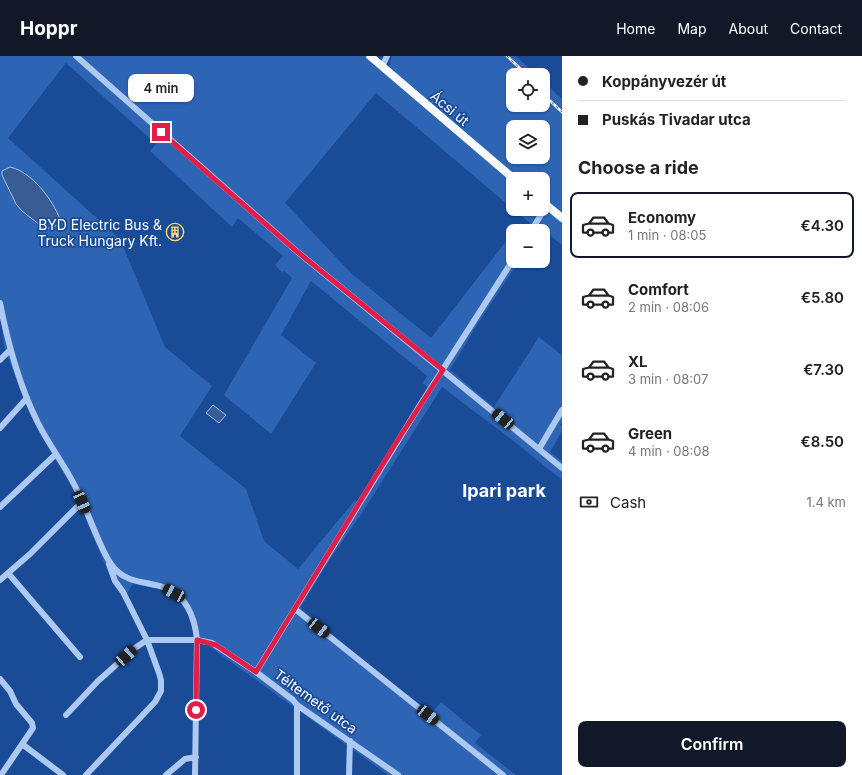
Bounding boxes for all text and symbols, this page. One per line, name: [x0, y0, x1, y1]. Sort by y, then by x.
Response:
text: Hoppr: [20, 17, 78, 40]
text: Home: [616, 20, 655, 37]
text: Map: [677, 20, 707, 37]
text: About: [729, 20, 768, 37]
text: Contact: [790, 20, 842, 37]
map controls: [506, 68, 550, 268]
button: locate: [506, 68, 550, 112]
text: Koppányvezér út: [602, 72, 726, 91]
callout: 4 min: [128, 74, 194, 102]
text: 4 min: [144, 80, 179, 96]
street label: Ácsi út: [427, 87, 473, 129]
text: Puskás Tivadar utca: [602, 110, 751, 129]
button: layers: [506, 120, 550, 164]
route end: [152, 123, 170, 141]
text: Choose a ride: [578, 157, 699, 178]
button: +: [506, 172, 550, 216]
icon: car: [580, 207, 616, 243]
text: Economy: [628, 208, 696, 227]
place label: BYD Electric Bus & Truck Hungary Kft.: [37, 216, 162, 249]
text: €4.30: [800, 216, 844, 235]
building icon: BYD Electric Bus & Truck Hungary Kft.: [165, 222, 185, 242]
button: −: [506, 224, 550, 268]
text: 1 min · 08:05: [628, 227, 706, 243]
icon: car: [580, 279, 616, 315]
text: Comfort: [628, 280, 689, 299]
text: €5.80: [801, 288, 844, 307]
text: 2 min · 08:06: [628, 299, 709, 315]
icon: car: [580, 351, 616, 387]
text: XL: [628, 352, 648, 371]
text: €7.30: [803, 360, 844, 379]
text: 3 min · 08:07: [628, 371, 708, 387]
car: [490, 407, 516, 431]
icon: car: [580, 423, 616, 459]
text: Green: [628, 424, 672, 443]
text: €8.50: [801, 432, 844, 451]
text: 4 min · 08:08: [628, 443, 710, 459]
district label: Ipari park: [462, 480, 546, 501]
car: [72, 489, 92, 515]
icon: cash: [578, 491, 600, 513]
text: Cash: [610, 493, 646, 512]
text: 1.4 km: [806, 494, 846, 510]
car: [161, 582, 187, 604]
car: [306, 616, 332, 640]
car: [113, 644, 139, 668]
street label: Téltemető utca: [271, 665, 361, 737]
route start: [187, 701, 205, 719]
car: [415, 703, 441, 727]
button: Confirm: [578, 721, 846, 767]

